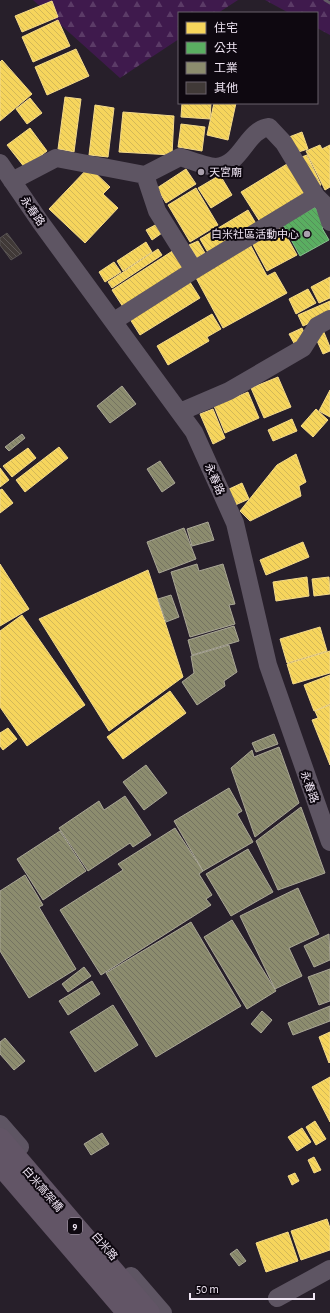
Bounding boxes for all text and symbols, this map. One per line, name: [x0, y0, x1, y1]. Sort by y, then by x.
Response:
legend: [178, 12, 318, 104]
text: 住宅: [214, 21, 238, 34]
text: 公共: [214, 42, 238, 54]
text: 工業: [214, 62, 238, 74]
text: 其他: [214, 82, 238, 94]
place label: 天宮廟: [209, 166, 242, 178]
marker: 天宮廟: [196, 167, 206, 177]
street label: 永春路: [19, 194, 47, 228]
place label: 白米社區活動中心: [211, 228, 299, 240]
marker: 白米社區活動中心: [302, 229, 312, 239]
street label: 永春路: [203, 461, 227, 497]
street label: 永春路: [299, 769, 321, 805]
street label: 白米高架橋: [20, 1164, 66, 1214]
road number: 9: [68, 1218, 82, 1234]
street label: 白米路: [90, 1230, 120, 1262]
scale bar: [190, 1275, 314, 1301]
text: 50 m: [196, 1283, 219, 1295]

